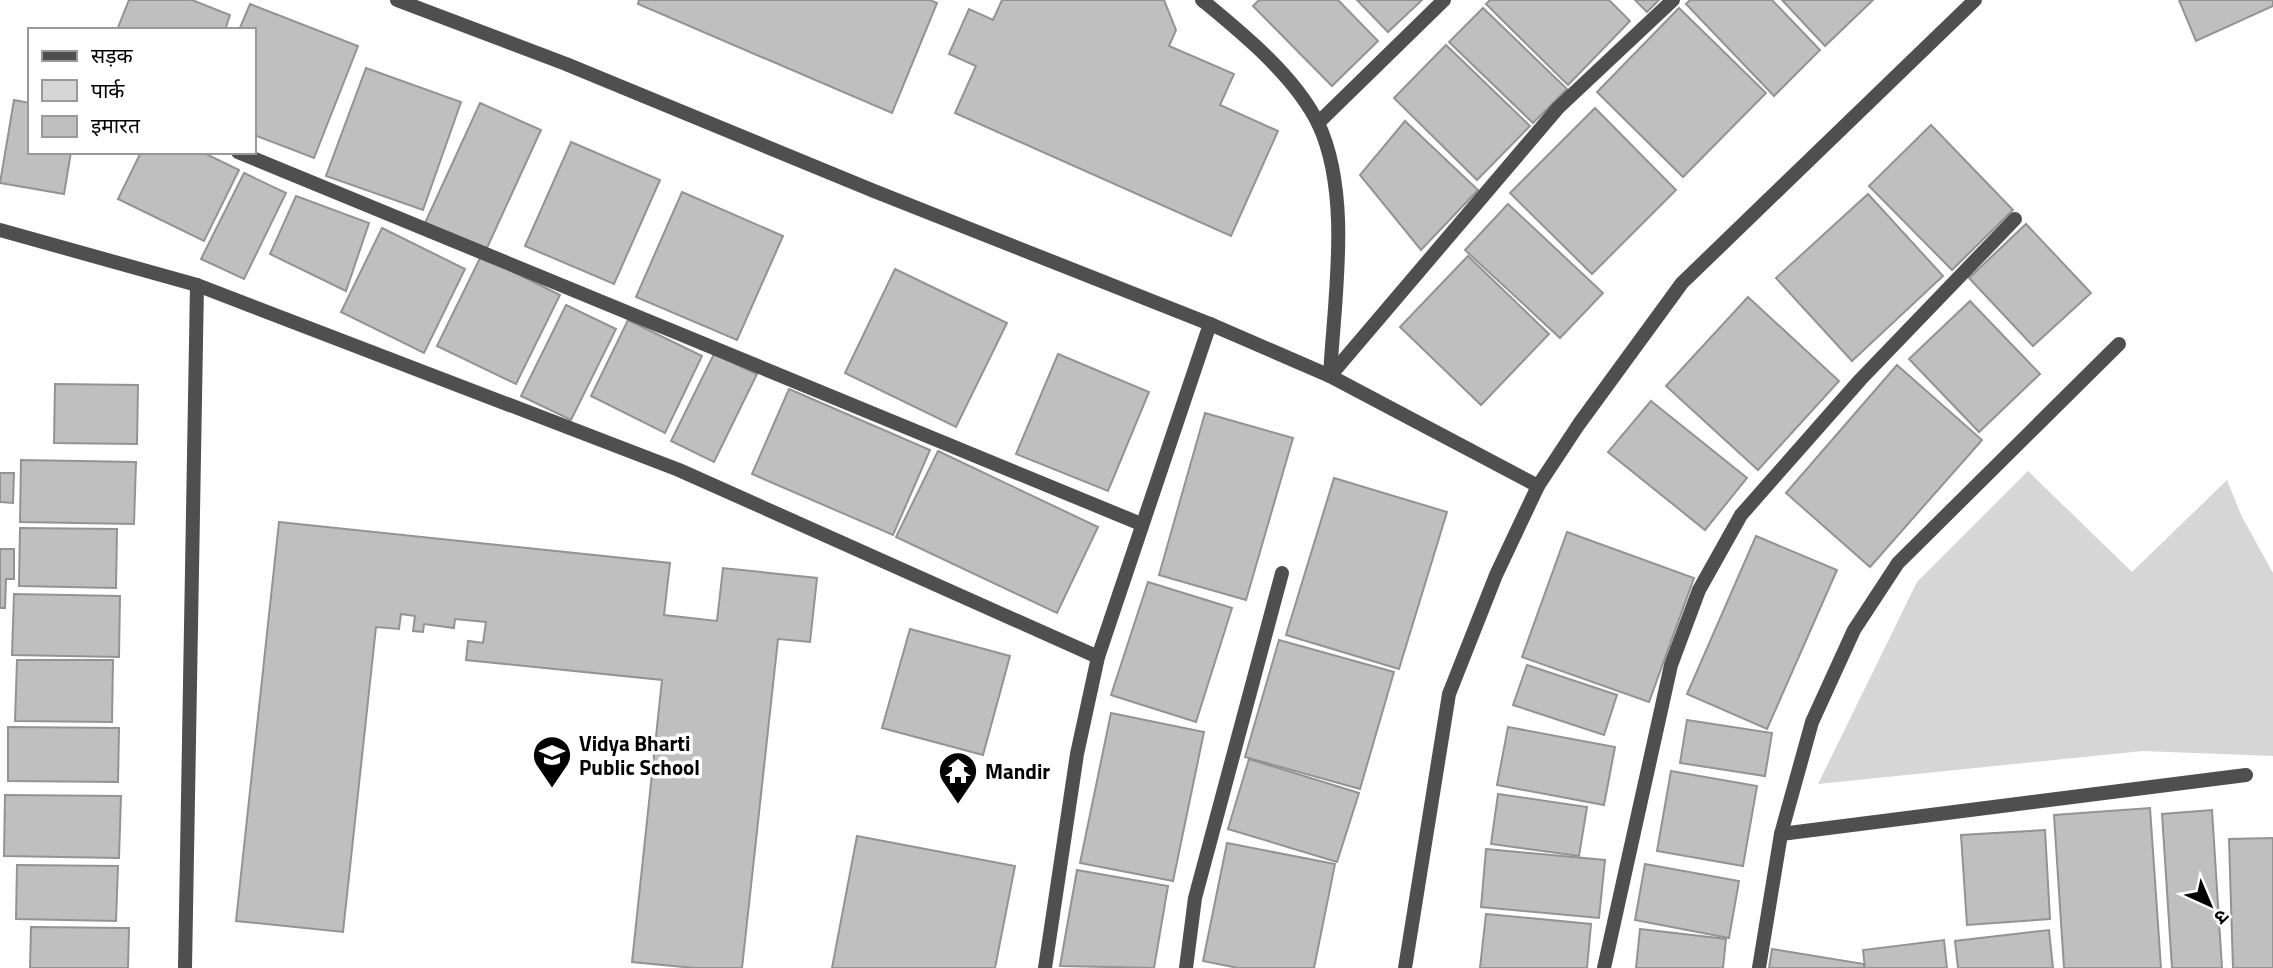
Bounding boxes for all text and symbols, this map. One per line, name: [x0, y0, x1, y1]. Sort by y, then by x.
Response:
legend: [28, 28, 256, 154]
text: सड़क: [91, 39, 133, 71]
text: पार्क: [91, 74, 125, 106]
text: इमारत: [91, 109, 141, 141]
place label: Vidya Bharti Public School: [579, 727, 700, 783]
school or university icon: Vidya Bharti Public School: [531, 734, 573, 789]
temple icon: Mandir: [937, 750, 979, 805]
place label: Mandir: [985, 755, 1050, 787]
north arrow: [2175, 870, 2245, 940]
text: उ: [2207, 903, 2236, 932]

